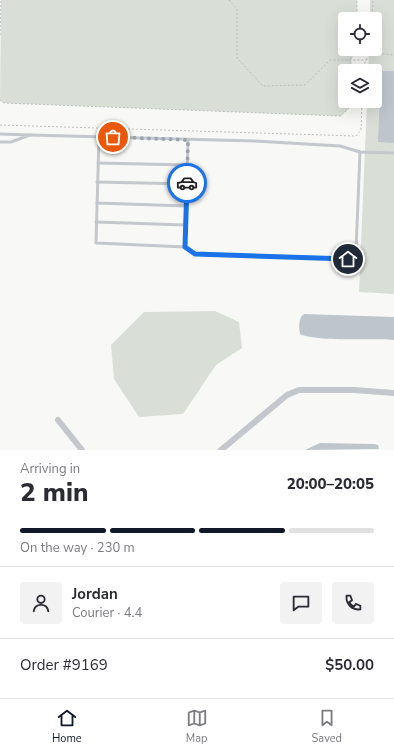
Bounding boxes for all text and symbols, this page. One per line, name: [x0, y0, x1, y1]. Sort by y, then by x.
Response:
map controls: [338, 12, 382, 108]
button: locate: [338, 12, 382, 56]
button: layers: [338, 64, 382, 108]
pin: [96, 120, 130, 154]
icon: bag: [102, 126, 124, 148]
courier: [167, 163, 207, 203]
icon: car: [176, 172, 198, 194]
pin: [331, 242, 365, 276]
icon: home: [337, 248, 359, 270]
text: Arriving in: [20, 460, 80, 478]
text: 20:00–20:05: [287, 474, 374, 494]
text: 2 min: [20, 475, 88, 510]
text: On the way · 230 m: [20, 539, 135, 557]
button: person: [20, 582, 62, 624]
button: chat: [280, 582, 322, 624]
button: phone: [332, 582, 374, 624]
text: Jordan: [72, 584, 118, 604]
text: Courier · 4.4: [72, 604, 142, 622]
text: Order #9169: [20, 655, 108, 675]
text: $50.00: [325, 655, 374, 675]
tab: Home: [52, 707, 82, 746]
tab: Map: [186, 707, 208, 746]
tab: Saved: [312, 707, 342, 746]

